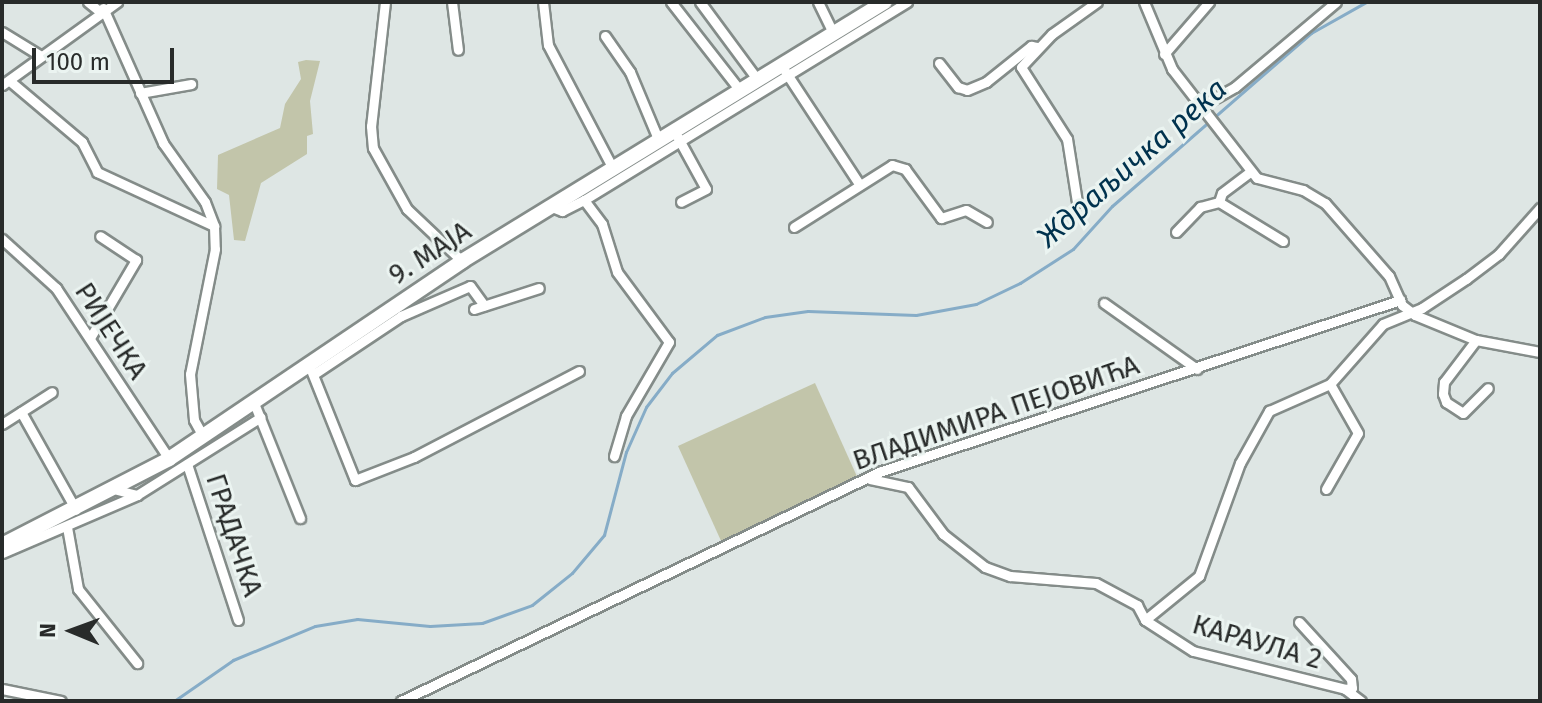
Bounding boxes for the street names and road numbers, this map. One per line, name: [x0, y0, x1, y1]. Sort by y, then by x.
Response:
street label: 9. МАЈА: [383, 214, 477, 292]
street label: РИЈЕЧКА: [67, 276, 155, 386]
street label: ВЛАДИМИРА ПЕЈОВИЋА: [848, 348, 1144, 478]
street label: ГРАДАЧКА: [198, 469, 270, 601]
street label: КАРАУЛА 2: [1188, 608, 1326, 676]

